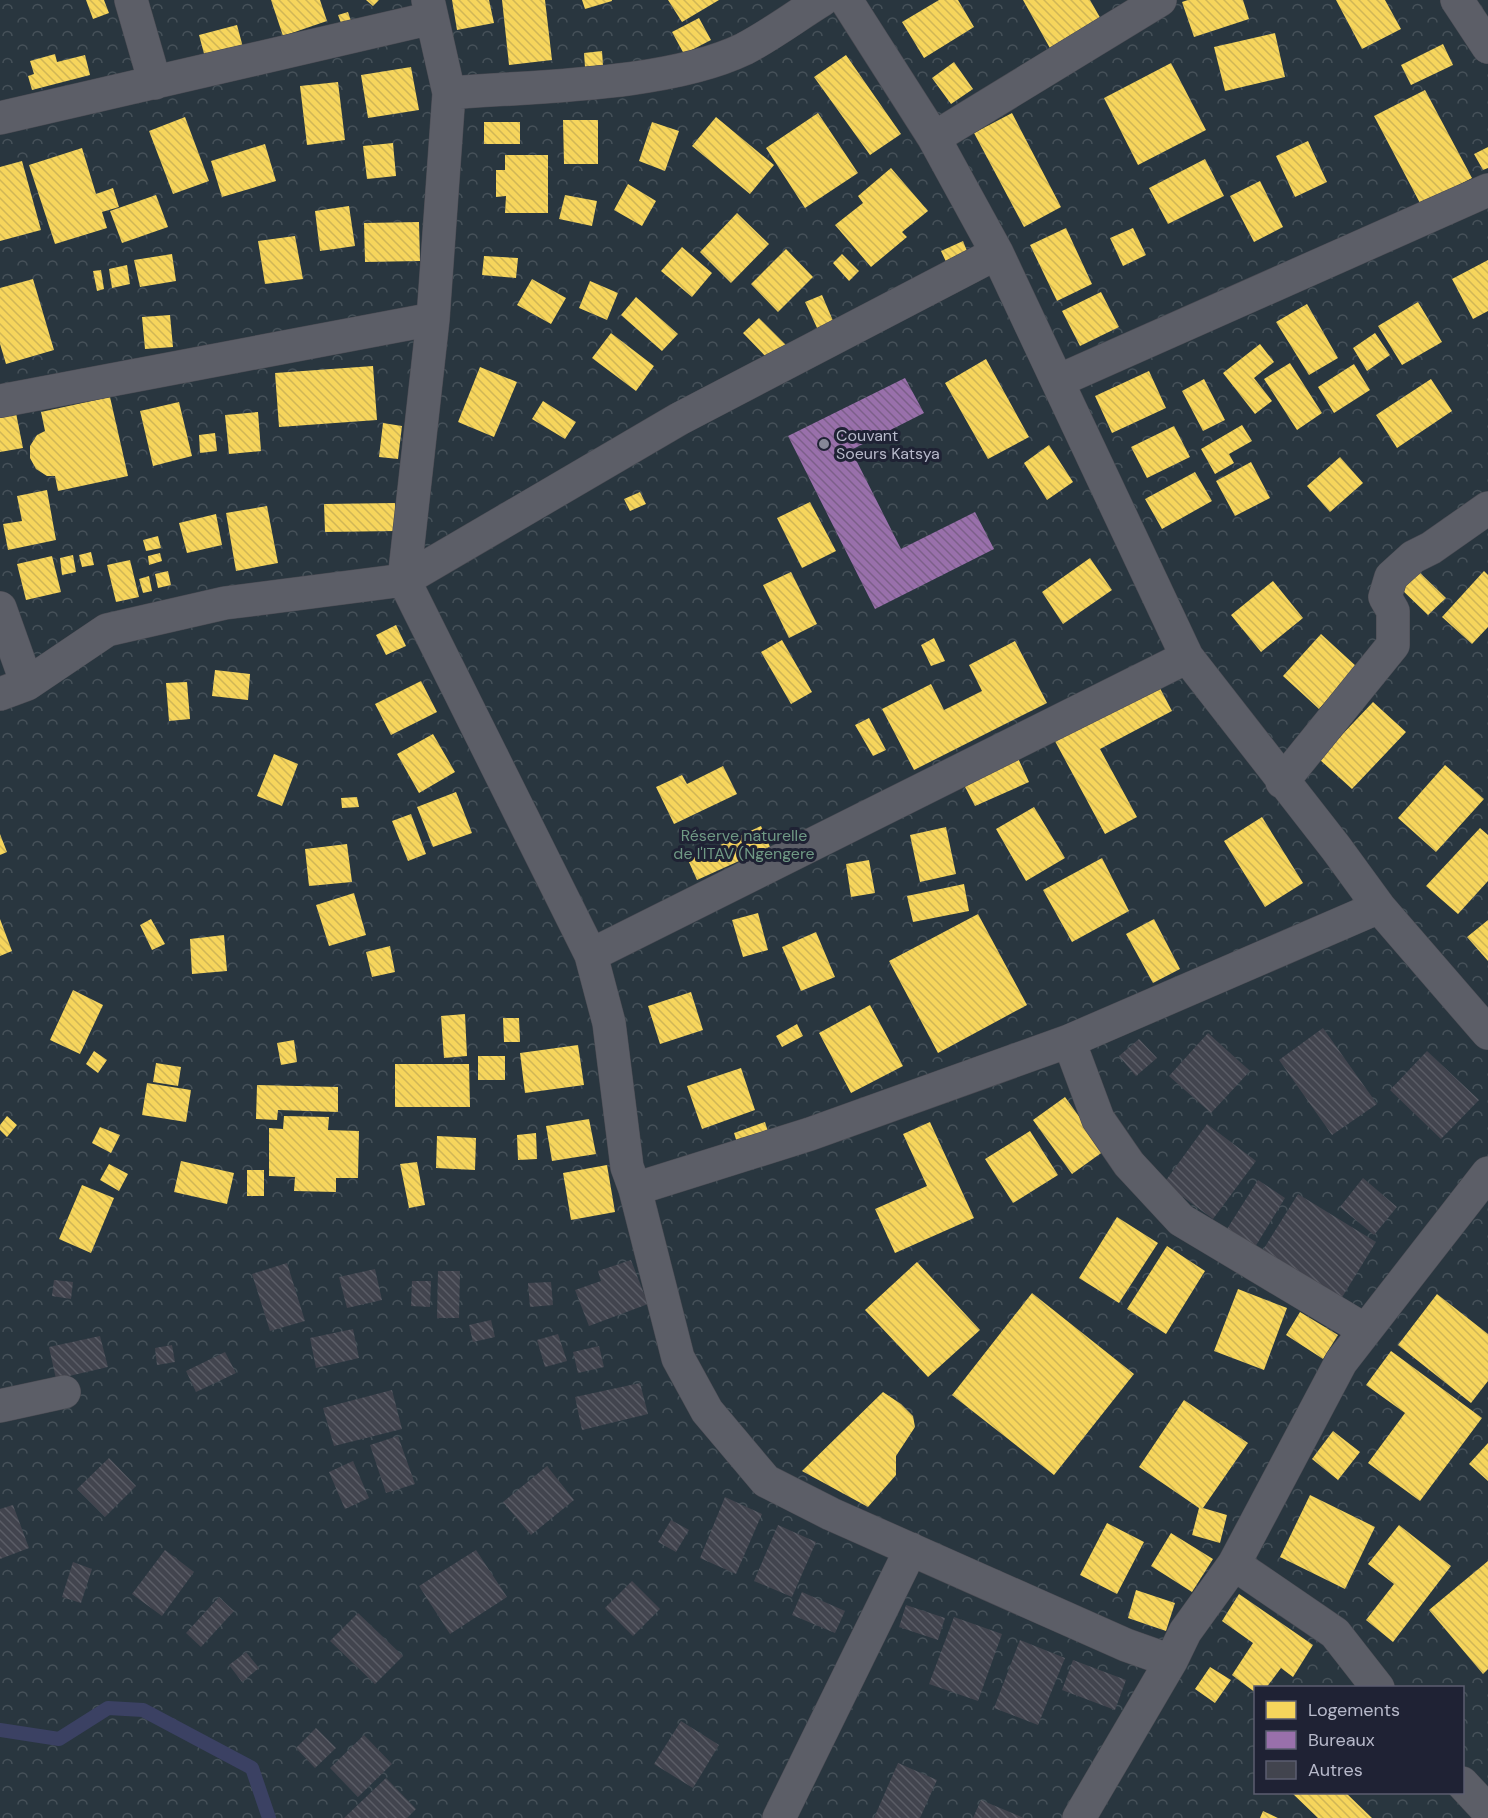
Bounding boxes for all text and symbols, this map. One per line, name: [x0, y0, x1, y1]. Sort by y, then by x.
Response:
place label: Couvant Soeurs Katsya: [836, 425, 940, 464]
marker: Couvant Soeurs Katsya: [817, 437, 831, 451]
park label: Réserve naturelle de l'ITAV (Ngengere: [673, 825, 815, 864]
legend: [1254, 1686, 1464, 1794]
text: Logements: [1308, 1698, 1400, 1722]
text: Bureaux: [1308, 1728, 1375, 1752]
text: Autres: [1308, 1758, 1363, 1782]

